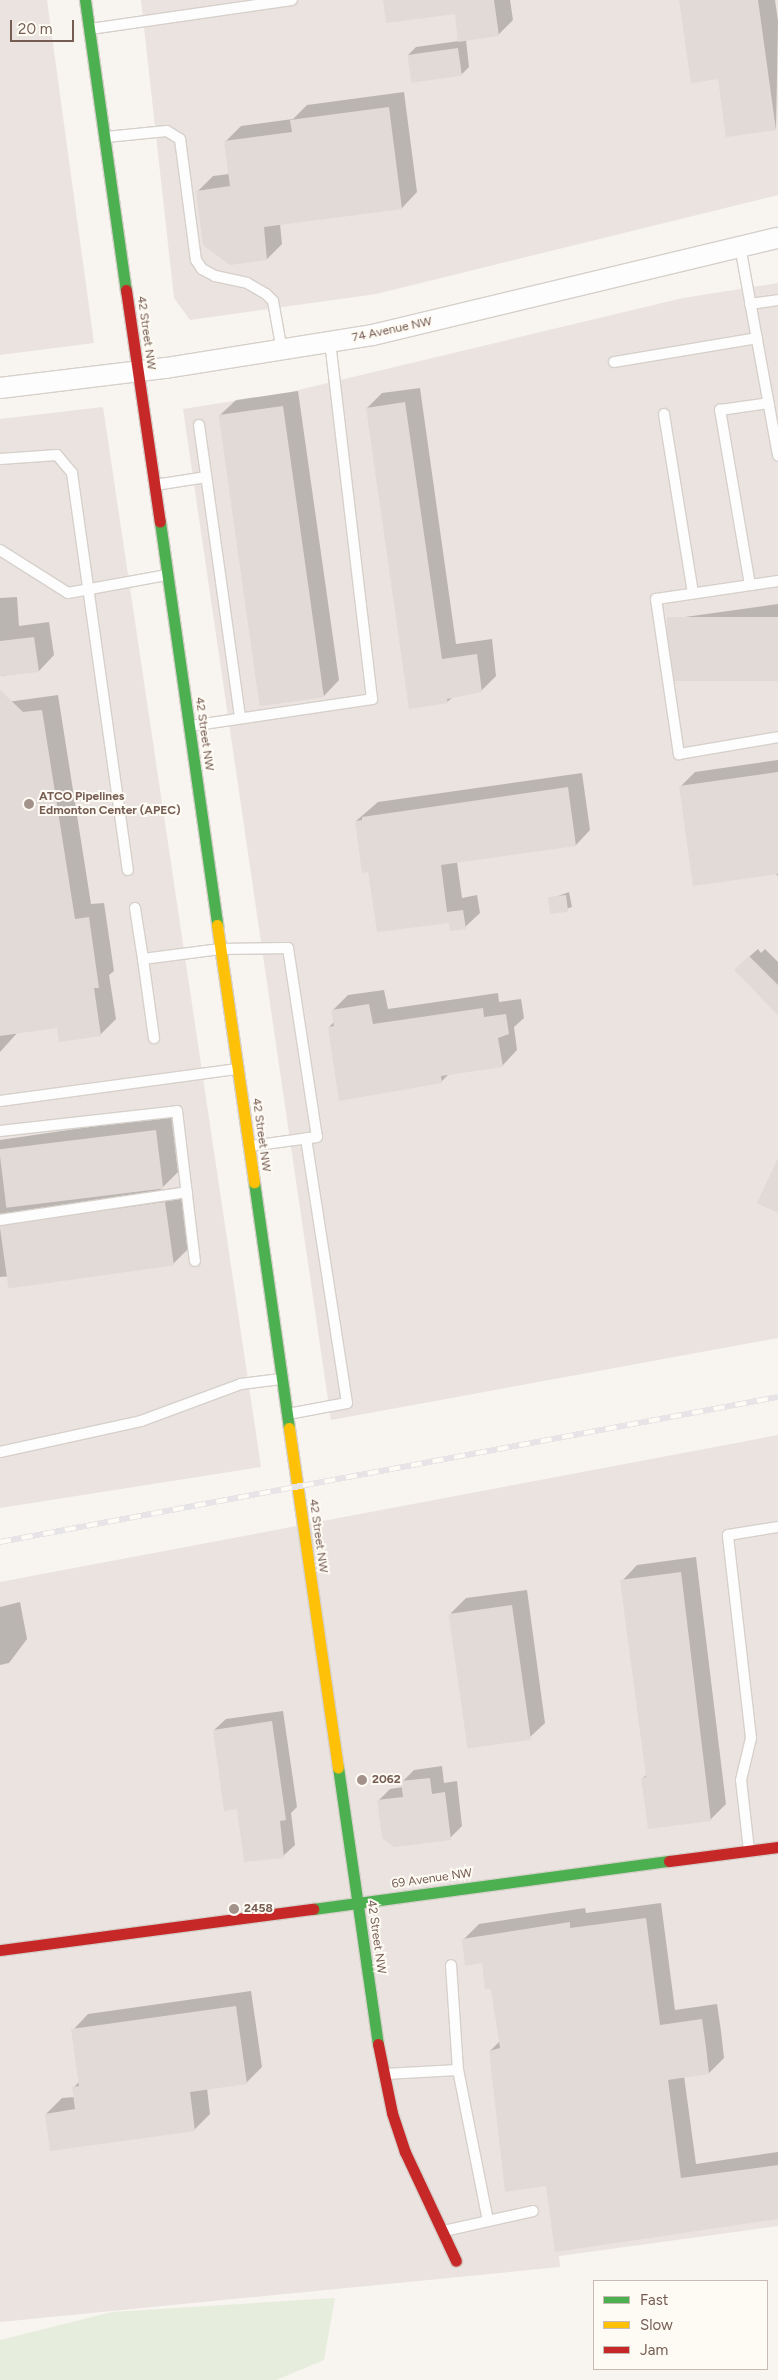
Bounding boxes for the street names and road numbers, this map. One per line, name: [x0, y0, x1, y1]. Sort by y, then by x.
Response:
street label: 42 Street NW: [134, 295, 158, 371]
street label: 74 Avenue NW: [351, 315, 433, 345]
street label: 42 Street NW: [192, 696, 216, 772]
street label: 42 Street NW: [249, 1097, 273, 1173]
street label: 42 Street NW: [306, 1498, 330, 1574]
street label: 69 Avenue NW: [391, 1866, 473, 1892]
street label: 42 Street NW: [364, 1899, 388, 1975]

